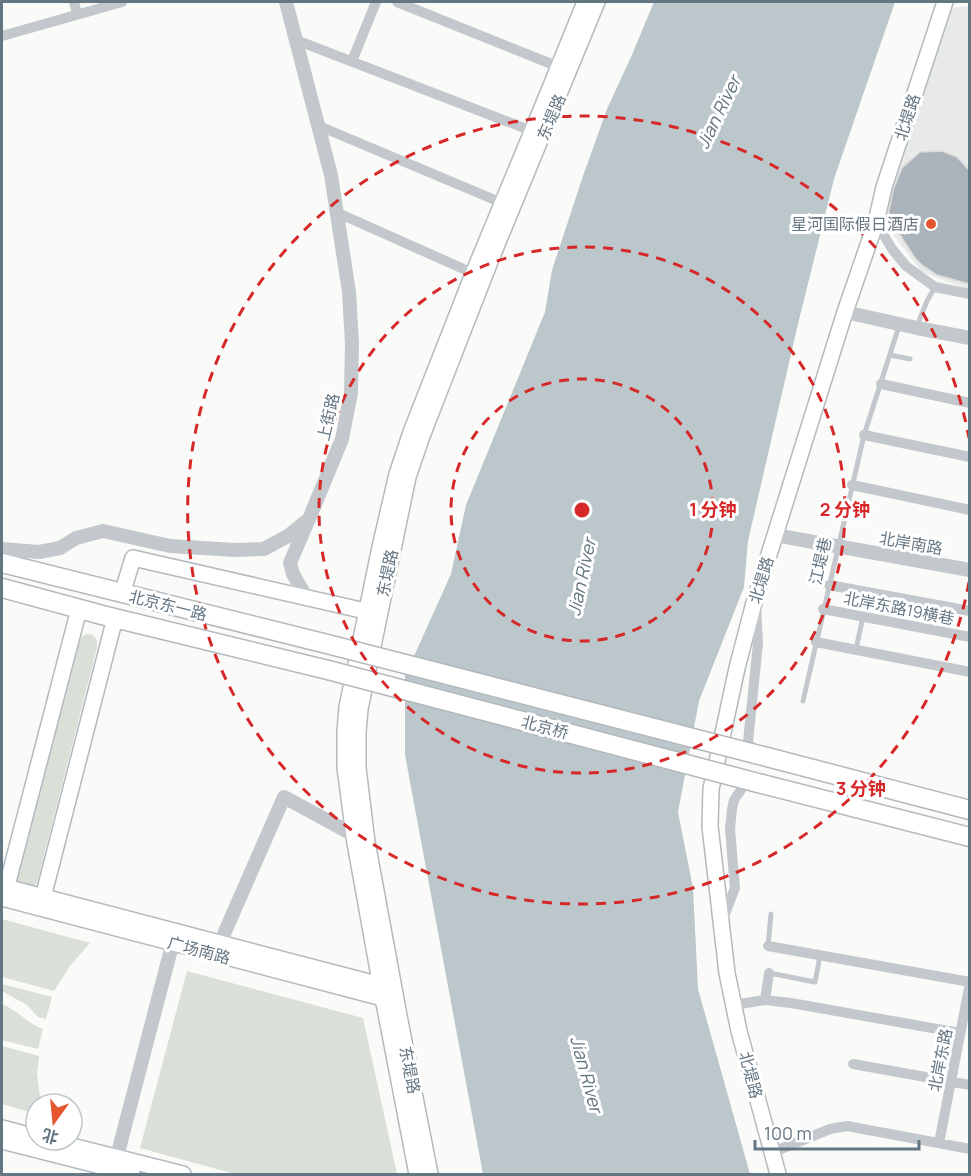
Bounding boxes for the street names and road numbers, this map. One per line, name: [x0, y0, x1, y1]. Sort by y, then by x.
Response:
street label: 东堤路: [531, 91, 571, 143]
street label: 北堤路: [889, 91, 925, 143]
street label: 上街路: [312, 391, 344, 443]
street label: 北岸南路: [878, 527, 944, 559]
street label: 江堤巷: [804, 535, 836, 587]
street label: 东堤路: [371, 547, 403, 599]
street label: 北堤路: [743, 554, 779, 606]
street label: 北京东一路: [127, 585, 209, 625]
street label: 北岸东路19横巷: [842, 587, 956, 629]
street label: 北京桥: [519, 710, 571, 744]
street label: 广场南路: [165, 931, 233, 969]
street label: 北岸东路: [923, 1026, 957, 1094]
street label: 东堤路: [395, 1044, 425, 1096]
street label: 北堤路: [734, 1049, 768, 1101]

